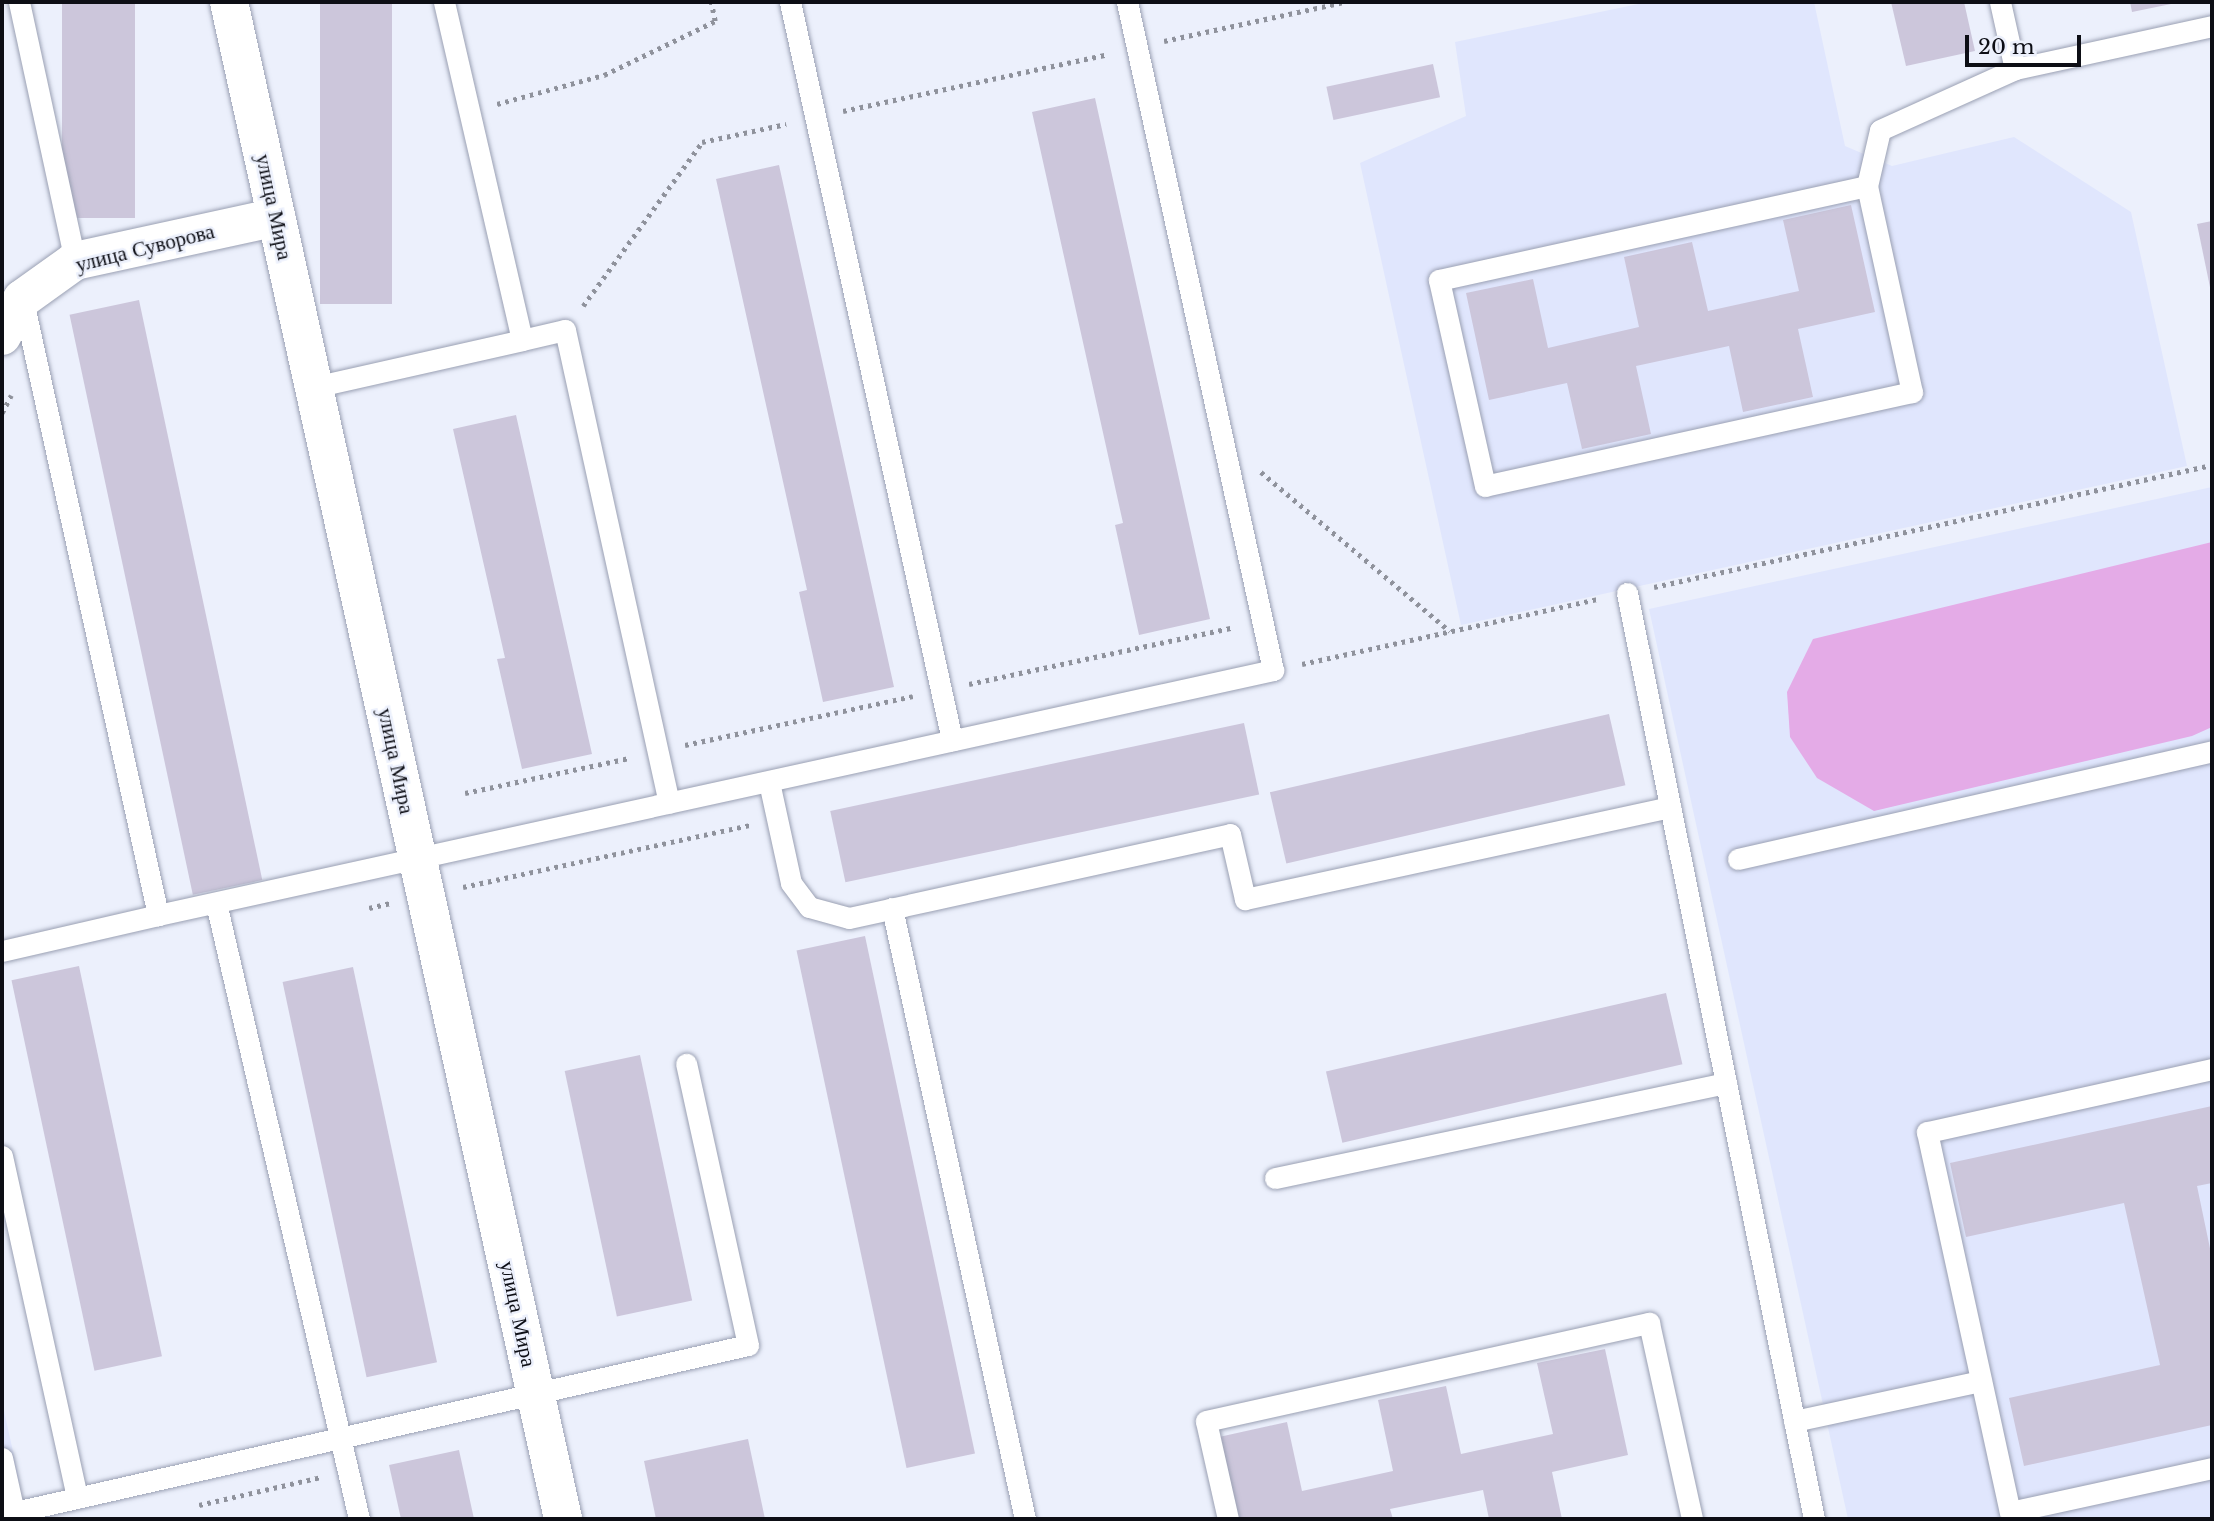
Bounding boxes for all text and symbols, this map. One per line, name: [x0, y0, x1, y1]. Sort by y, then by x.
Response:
scale bar: [1969, 21, 2084, 65]
text: 20 m: [1978, 34, 2035, 60]
street label: улица Мира: [250, 152, 298, 262]
street label: улица Суворова: [73, 219, 217, 277]
street label: улица Мира: [372, 706, 420, 816]
street label: улица Мира: [494, 1259, 542, 1369]

